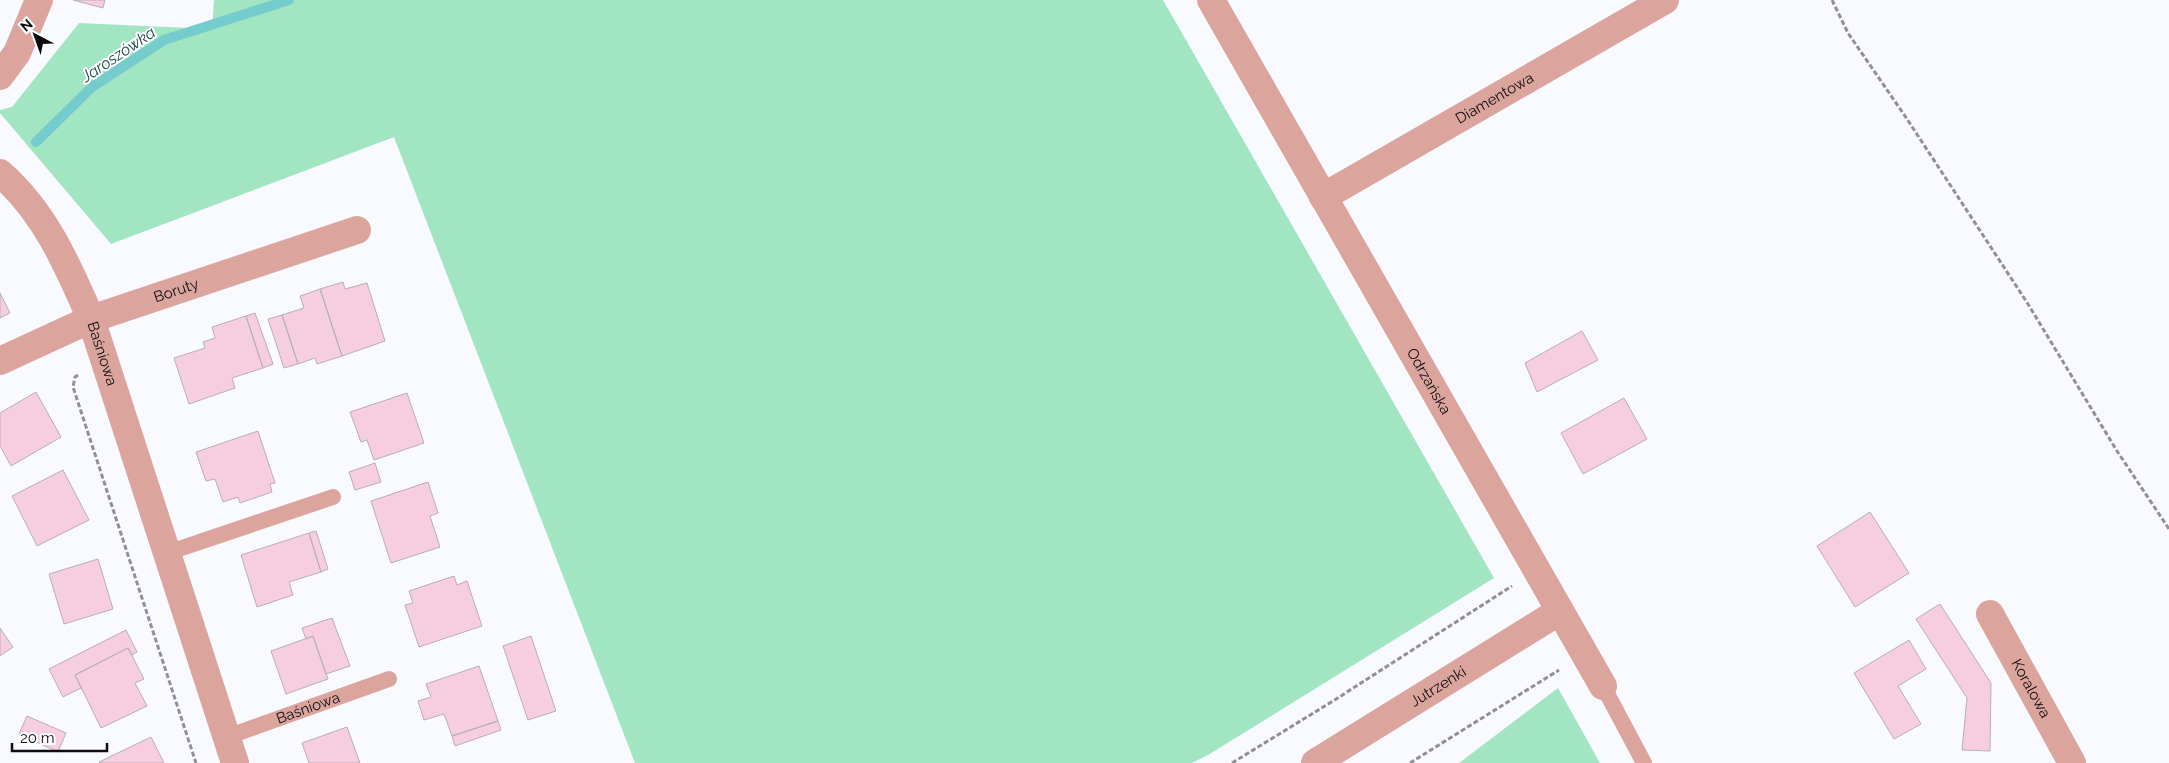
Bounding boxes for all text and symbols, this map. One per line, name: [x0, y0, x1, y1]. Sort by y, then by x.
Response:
north arrow: [10, 10, 60, 60]
text: N: [17, 16, 36, 35]
water label: Jaroszówka: [77, 22, 159, 87]
street label: Diamentowa: [1452, 69, 1537, 128]
street label: Boruty: [151, 275, 201, 306]
street label: Baśniowa: [83, 319, 121, 388]
street label: Odrzańska: [1403, 345, 1455, 418]
street label: Koralowa: [2008, 656, 2054, 721]
street label: Jutrzenki: [1407, 662, 1469, 711]
street label: Baśniowa: [274, 688, 342, 728]
scale bar: [12, 720, 108, 752]
text: 20 m: [20, 729, 55, 747]

